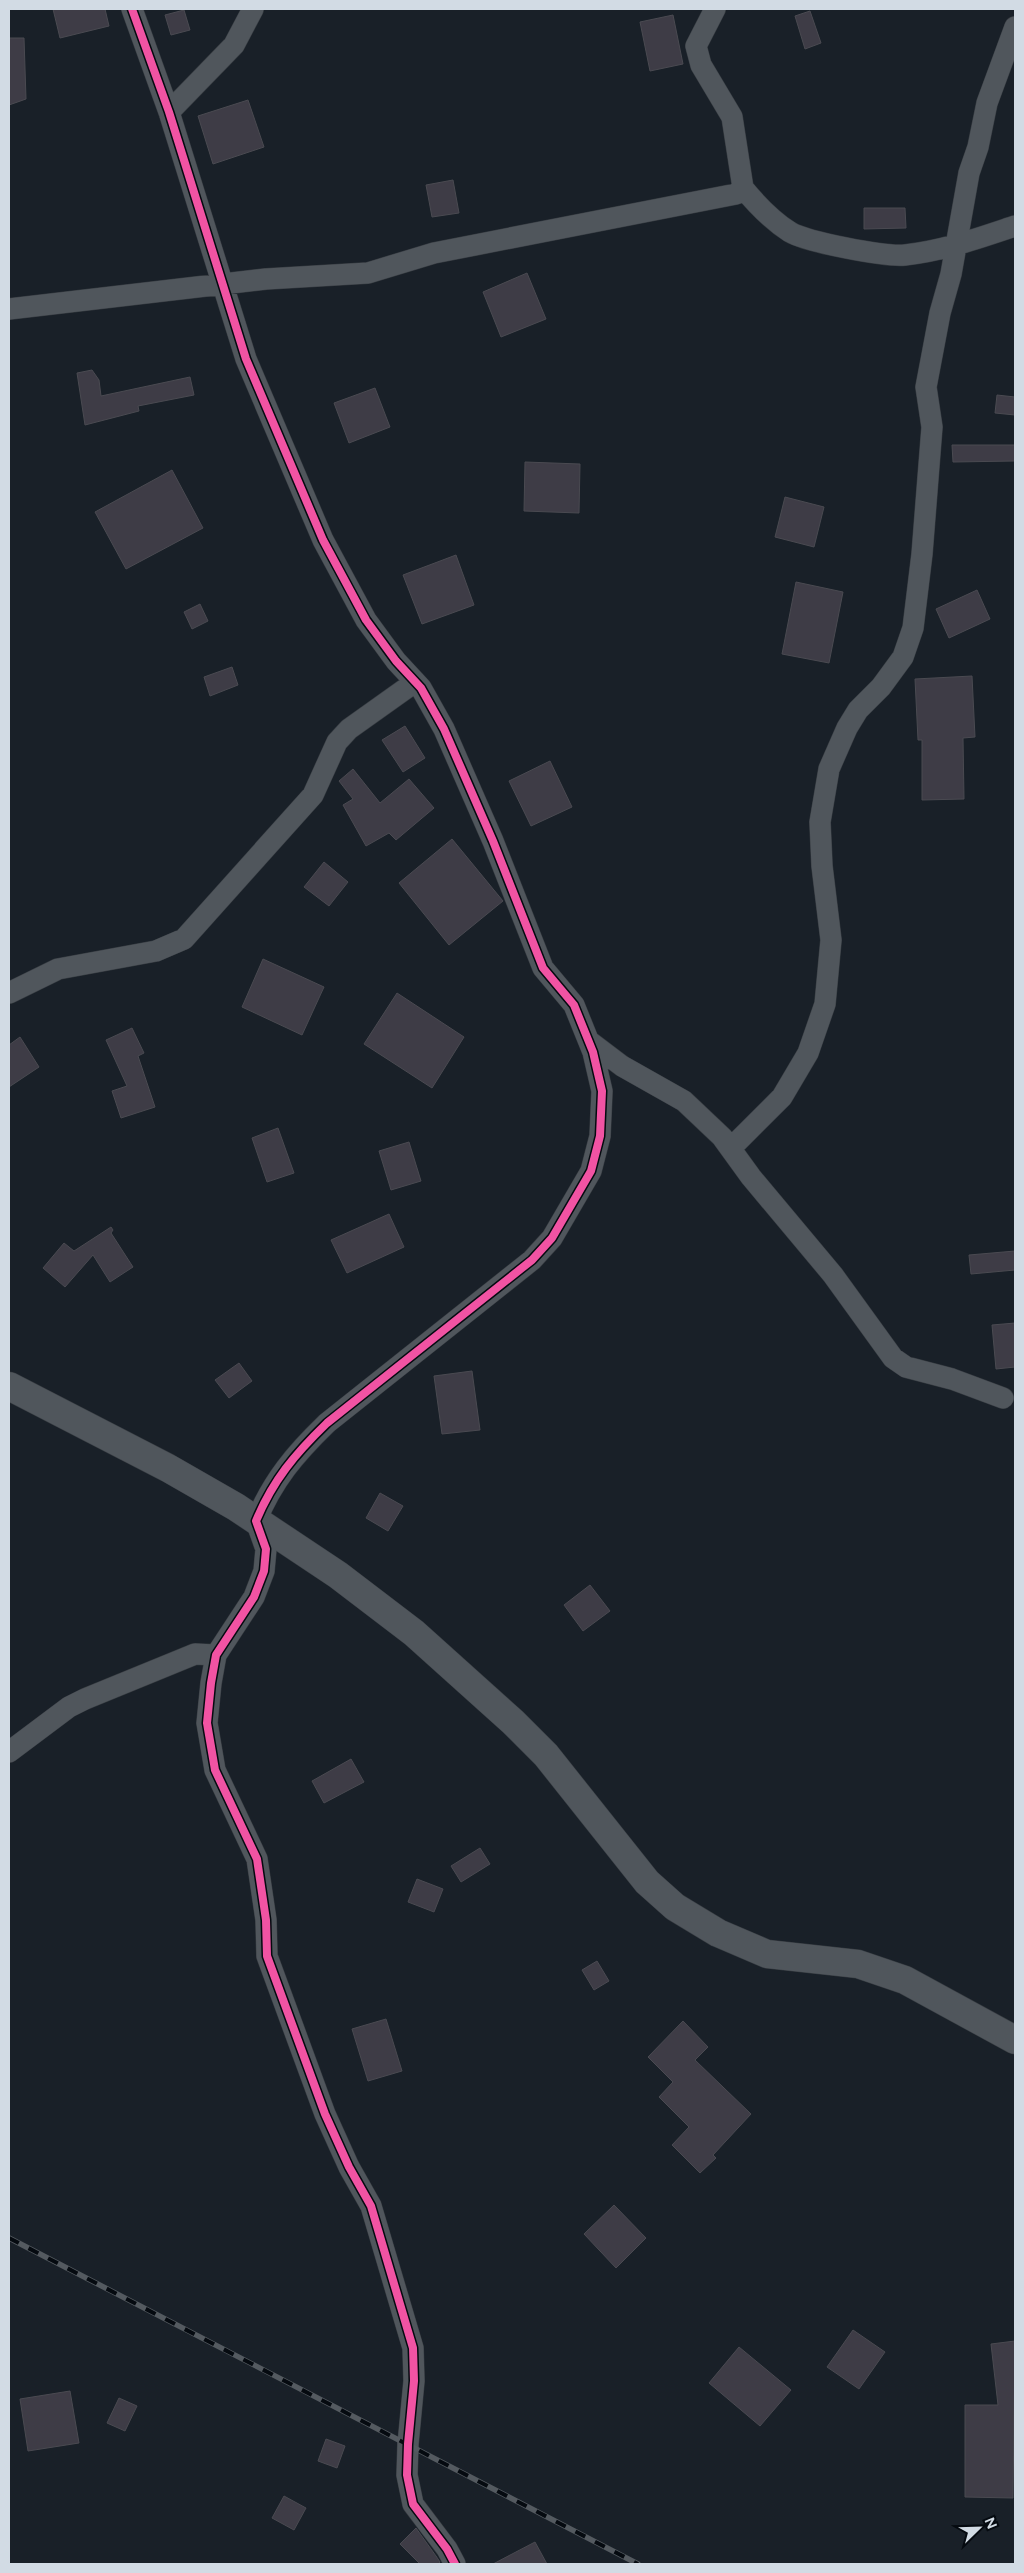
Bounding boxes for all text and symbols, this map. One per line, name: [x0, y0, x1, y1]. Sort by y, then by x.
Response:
north arrow: [954, 2503, 1004, 2553]
text: N: [981, 2515, 1000, 2531]

